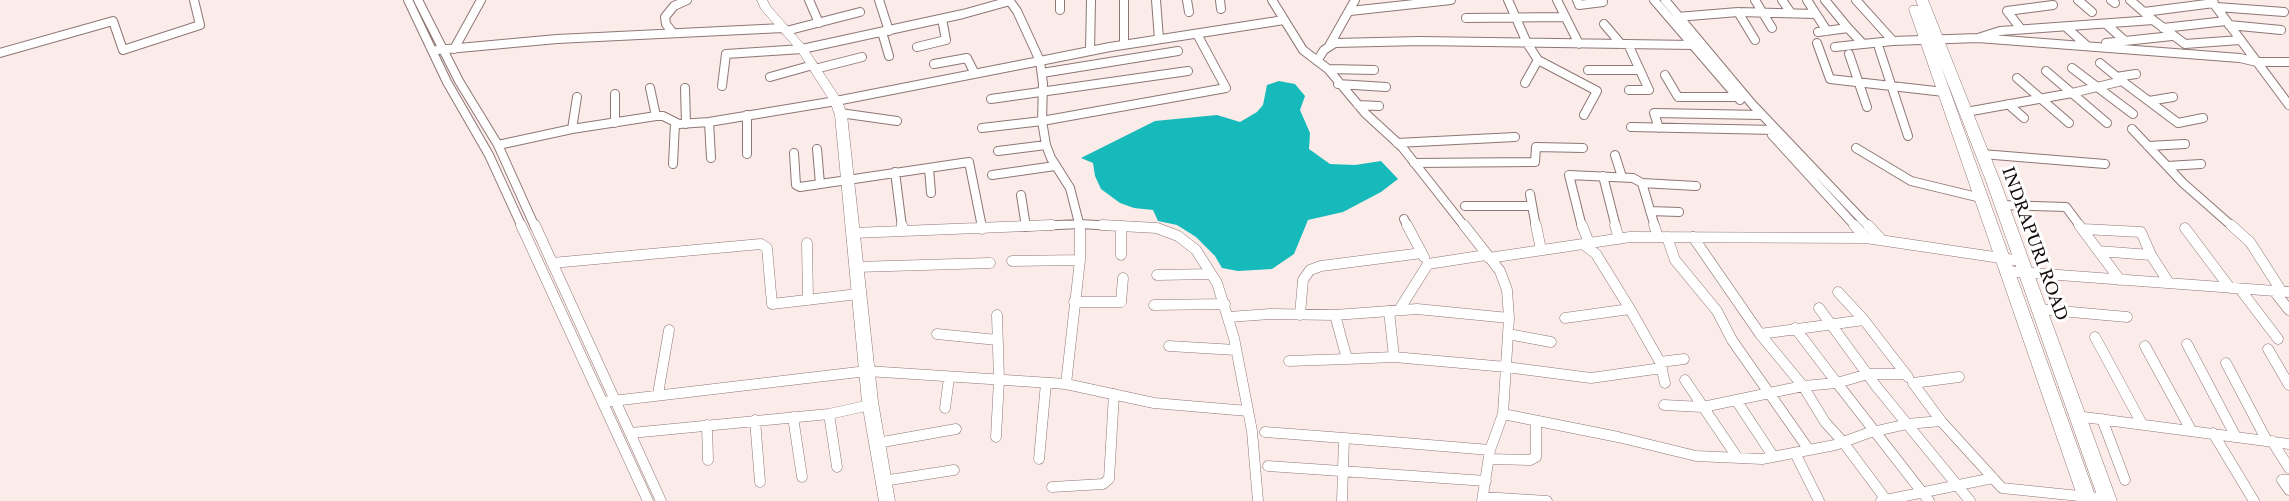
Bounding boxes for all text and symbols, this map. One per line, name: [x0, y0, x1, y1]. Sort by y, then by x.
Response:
street label: INDRAPURI ROAD: [1997, 165, 2071, 323]

